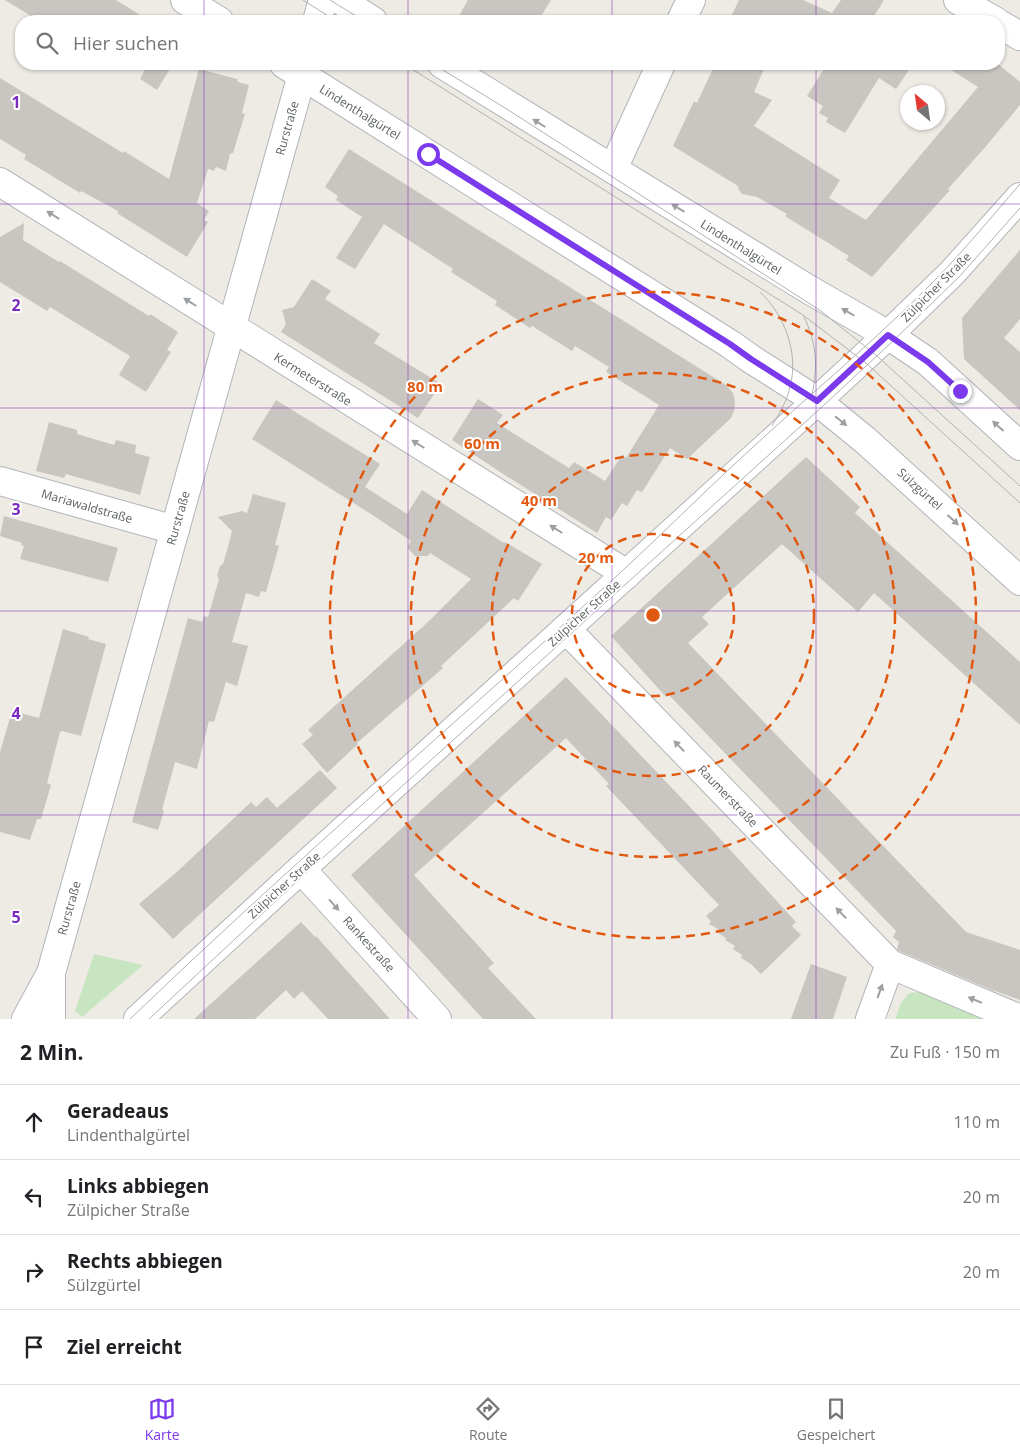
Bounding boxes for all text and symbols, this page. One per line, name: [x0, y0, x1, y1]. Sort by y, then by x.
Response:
search box: [15, 15, 1005, 70]
icon: search: [33, 29, 61, 57]
text: Hier suchen: [73, 30, 179, 56]
street label: Lindenthalgürtel: [316, 80, 404, 144]
north arrow: [900, 85, 945, 130]
text: 1: [11, 91, 21, 113]
street label: Rurstraße: [271, 99, 303, 157]
one-way arrow: [533, 119, 546, 128]
route start: [417, 143, 440, 166]
one-way arrow: [671, 204, 684, 213]
one-way arrow: [46, 211, 59, 220]
street label: Lindenthalgürtel: [697, 215, 785, 279]
street label: Zülpicher Straße: [897, 248, 975, 326]
text: 2: [11, 294, 21, 316]
one-way arrow: [183, 297, 197, 306]
one-way arrow: [841, 308, 856, 316]
street label: Kermeterstraße: [271, 348, 355, 410]
text: 80 m: [407, 376, 443, 396]
route end: [949, 380, 972, 403]
one-way arrow: [834, 415, 847, 426]
one-way arrow: [992, 420, 1004, 432]
text: 60 m: [464, 433, 500, 453]
one-way arrow: [411, 439, 424, 448]
street label: Sülzgürtel: [894, 464, 946, 514]
street label: Mariawaldstraße: [39, 485, 135, 527]
street label: Rurstraße: [162, 489, 194, 547]
text: 40 m: [521, 490, 557, 510]
text: 3: [11, 498, 21, 520]
one-way arrow: [946, 514, 959, 525]
one-way arrow: [549, 525, 562, 534]
text: 20 m: [578, 547, 614, 567]
street label: Zülpicher Straße: [544, 576, 624, 650]
centre of rings: [644, 606, 662, 624]
text: 4: [11, 702, 21, 724]
one-way arrow: [673, 741, 685, 753]
street label: Raumerstraße: [694, 761, 762, 831]
street label: Zülpicher Straße: [244, 848, 324, 922]
street label: Rurstraße: [53, 879, 85, 937]
one-way arrow: [329, 898, 340, 911]
text: 5: [11, 906, 21, 928]
one-way arrow: [835, 908, 847, 920]
street label: Rankestraße: [339, 912, 399, 976]
one-way arrow: [877, 984, 884, 999]
one-way arrow: [968, 995, 982, 1003]
text: 2 Min.: [20, 1038, 83, 1066]
text: Zu Fuß · 150 m: [890, 1041, 1000, 1063]
text: Geradeaus: [67, 1098, 169, 1124]
icon: ahead: [20, 1108, 48, 1136]
text: 110 m: [954, 1111, 1000, 1133]
text: Lindenthalgürtel: [67, 1124, 190, 1146]
text: Links abbiegen: [67, 1173, 209, 1199]
icon: left: [20, 1183, 48, 1211]
text: 20 m: [963, 1186, 1000, 1208]
text: Zülpicher Straße: [67, 1199, 190, 1221]
text: Rechts abbiegen: [67, 1248, 223, 1274]
icon: right: [20, 1258, 48, 1286]
text: 20 m: [963, 1261, 1000, 1283]
text: Sülzgürtel: [67, 1274, 141, 1296]
icon: arrive: [20, 1333, 48, 1361]
text: Ziel erreicht: [67, 1334, 182, 1360]
tab: Karte: [145, 1395, 180, 1444]
tab: Route: [469, 1395, 507, 1444]
tab: Gespeichert: [797, 1395, 875, 1444]

